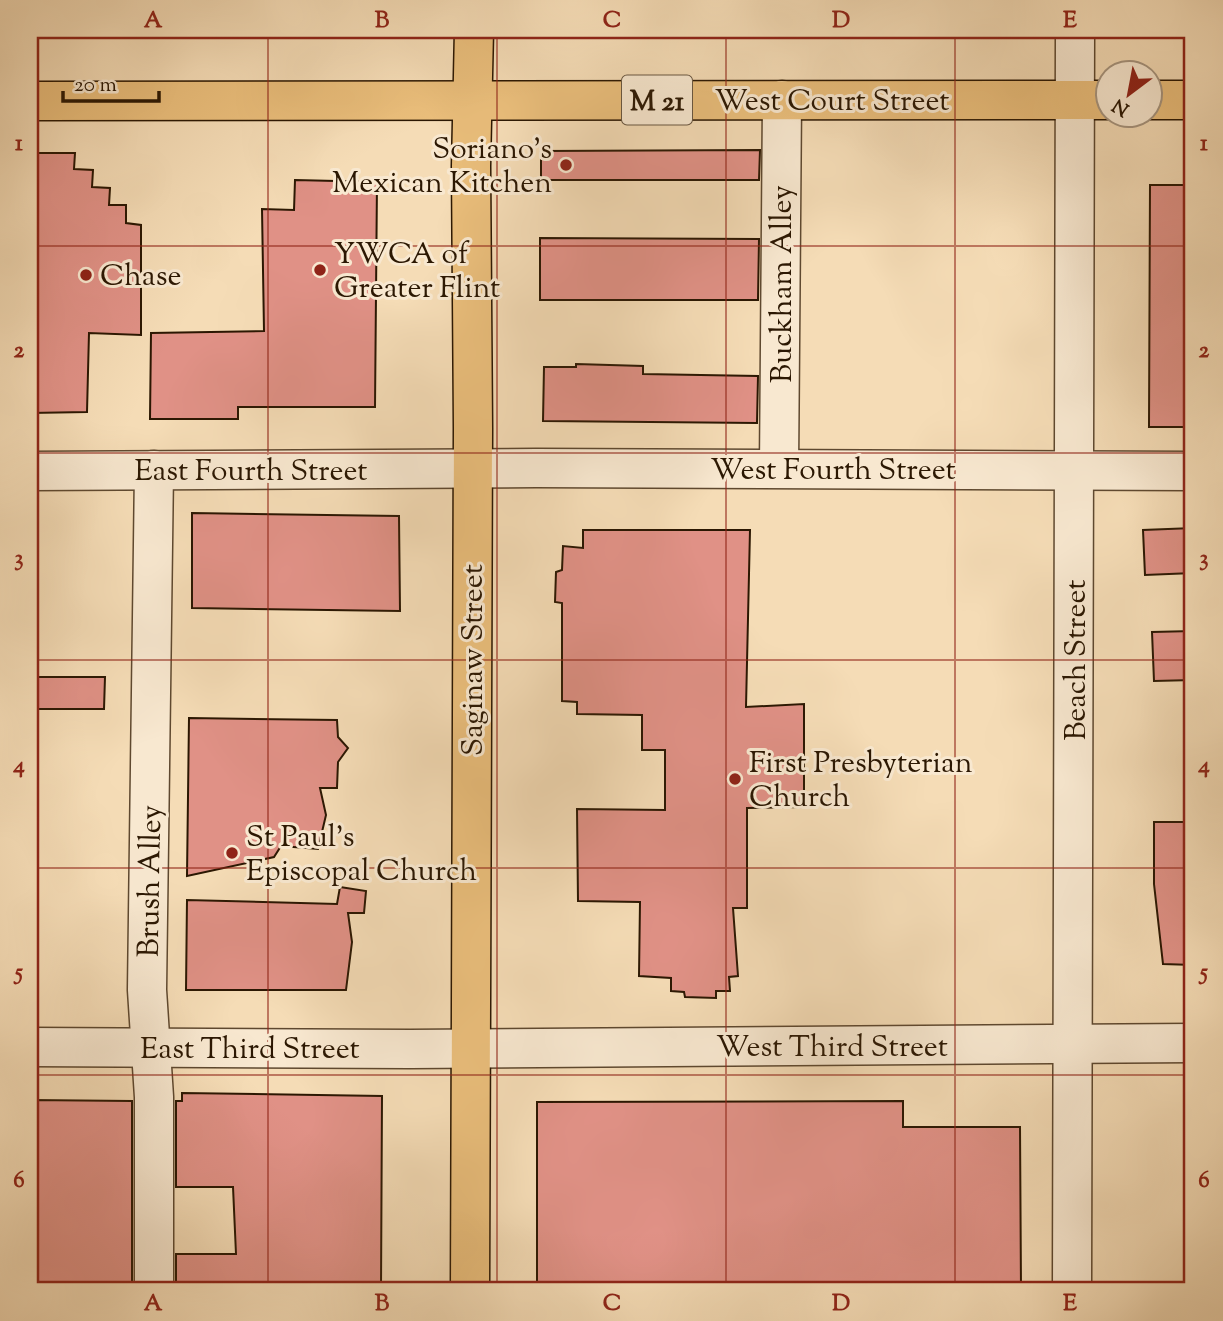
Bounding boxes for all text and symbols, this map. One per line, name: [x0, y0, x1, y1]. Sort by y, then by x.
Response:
text: A: [144, 5, 163, 38]
text: B: [375, 5, 390, 38]
text: C: [603, 5, 621, 38]
text: D: [832, 5, 850, 38]
text: E: [1063, 5, 1077, 38]
scale bar: [63, 60, 159, 104]
north arrow: [1094, 60, 1164, 130]
text: 20 m: [74, 71, 117, 101]
road number: M 21: [622, 76, 692, 124]
street label: West Court Street: [714, 81, 950, 124]
text: N: [1108, 91, 1135, 122]
text: 1: [15, 128, 23, 161]
text: 1: [1200, 128, 1208, 161]
place label: Soriano's Mexican Kitchen: [332, 129, 552, 206]
marker: Soriano's Mexican Kitchen: [558, 157, 574, 173]
street label: Buckham Alley: [762, 185, 805, 383]
place label: YWCA of Greater Flint: [334, 234, 500, 311]
place label: Chase: [100, 256, 181, 299]
marker: YWCA of Greater Flint: [312, 262, 328, 278]
marker: Chase: [78, 267, 94, 283]
text: 2: [14, 335, 25, 368]
text: 2: [1199, 335, 1210, 368]
street label: West Fourth Street: [710, 450, 956, 493]
street label: East Fourth Street: [134, 451, 368, 494]
text: 3: [14, 543, 24, 576]
text: 3: [1199, 543, 1209, 576]
street label: Saginaw Street: [453, 564, 496, 756]
street label: Beach Street: [1056, 579, 1099, 741]
place label: First Presbyterian Church: [749, 743, 973, 820]
text: 4: [12, 750, 25, 783]
text: 4: [1197, 750, 1210, 783]
marker: First Presbyterian Church: [727, 771, 743, 787]
street label: Brush Alley: [129, 804, 174, 958]
place label: St Paul's Episcopal Church: [246, 817, 477, 894]
marker: St Paul's Episcopal Church: [224, 845, 240, 861]
text: 5: [13, 957, 23, 990]
text: 5: [1198, 957, 1208, 990]
street label: West Third Street: [716, 1027, 948, 1070]
street label: East Third Street: [140, 1029, 360, 1072]
text: 6: [13, 1165, 25, 1198]
text: 6: [1198, 1165, 1210, 1198]
text: A: [144, 1288, 163, 1321]
text: B: [375, 1288, 390, 1321]
text: C: [603, 1288, 621, 1321]
text: D: [832, 1288, 850, 1321]
text: E: [1063, 1288, 1077, 1321]

